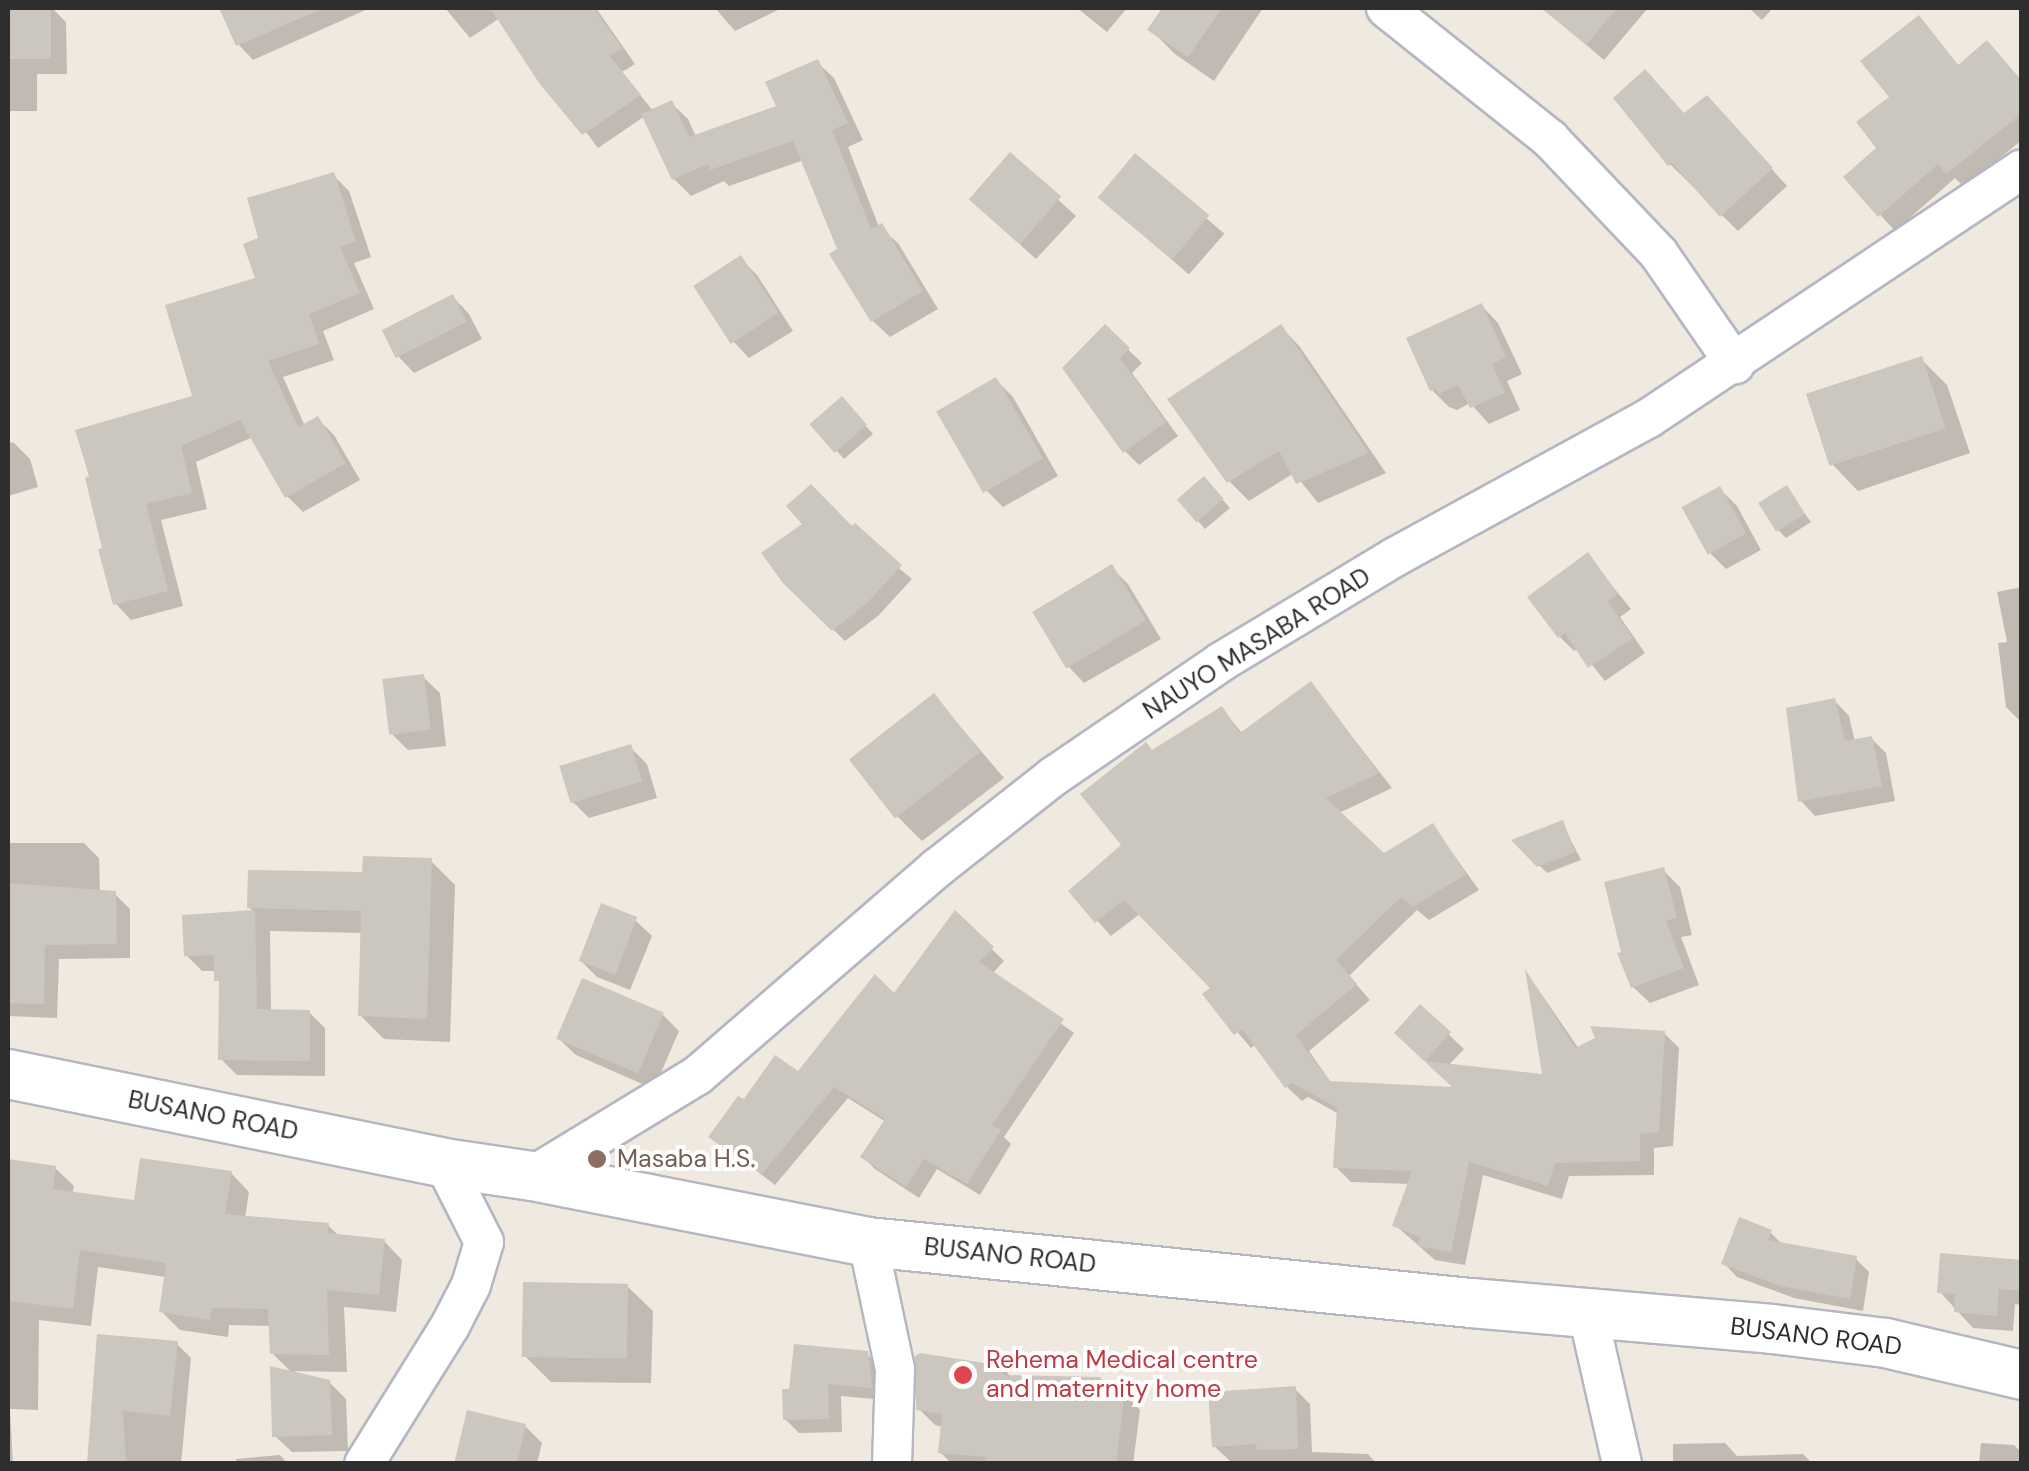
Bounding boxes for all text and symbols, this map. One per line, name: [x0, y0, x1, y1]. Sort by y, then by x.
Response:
street label: NAUYO MASABA ROAD: [1138, 562, 1376, 726]
street label: BUSANO ROAD: [125, 1085, 301, 1147]
place label: Masaba H.S.: [617, 1144, 755, 1174]
marker: Masaba H.S.: [586, 1148, 608, 1170]
street label: BUSANO ROAD: [923, 1232, 1097, 1280]
street label: BUSANO ROAD: [1729, 1312, 1903, 1362]
place label: Rehema Medical centre and maternity home: [986, 1346, 1258, 1405]
marker: Rehema Medical centre and maternity home: [950, 1362, 976, 1388]

